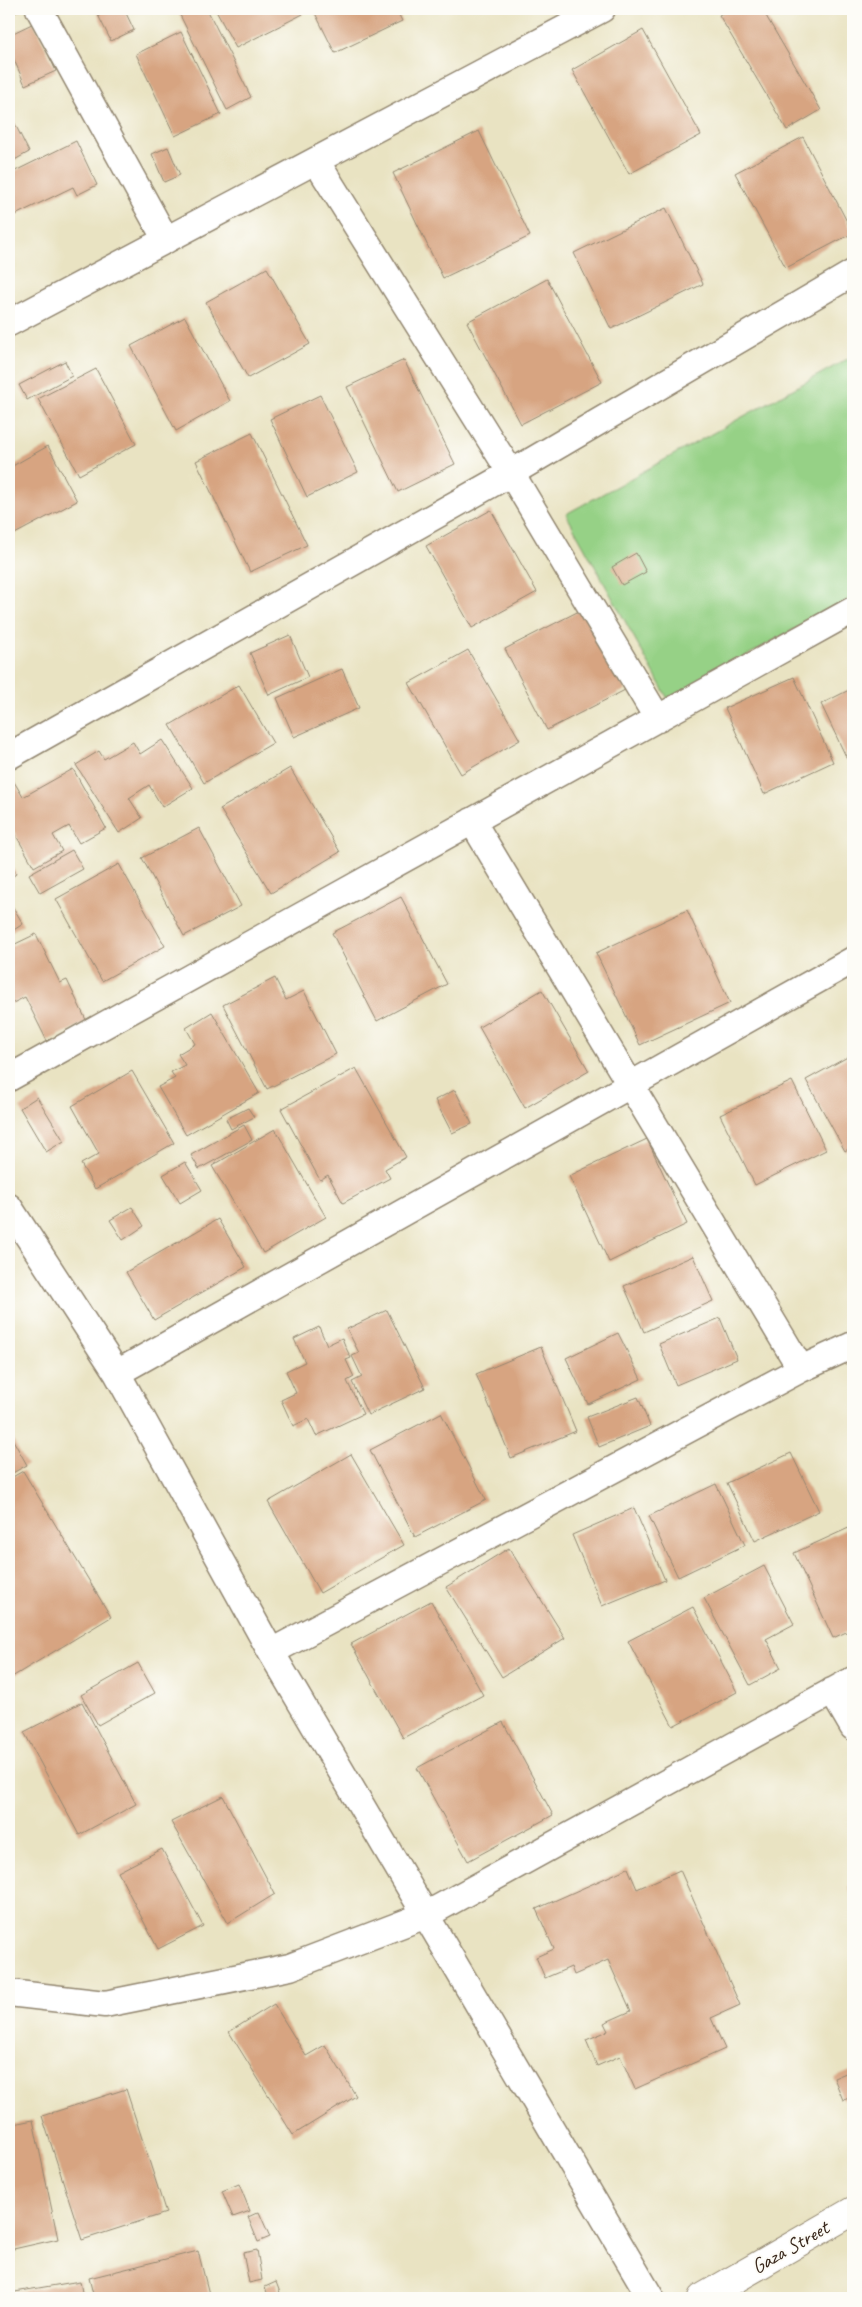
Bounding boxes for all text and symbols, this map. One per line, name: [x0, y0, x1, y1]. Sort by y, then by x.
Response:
street label: Gaza Street: [747, 2214, 835, 2279]

